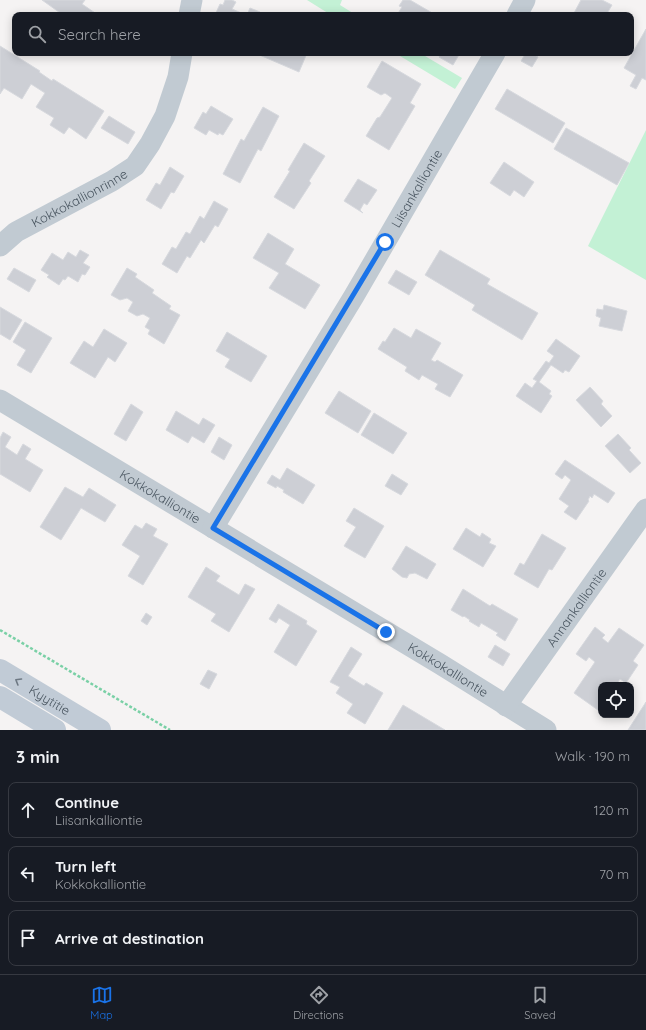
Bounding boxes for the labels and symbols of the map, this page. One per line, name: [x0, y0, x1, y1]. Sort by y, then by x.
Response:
street label: Liisankalliontie: [388, 146, 445, 230]
street label: Kokkokallionrinne: [28, 165, 130, 231]
route start: [376, 233, 394, 251]
street label: Kokkokalliontie: [117, 466, 204, 527]
street label: Annankalliontie: [543, 565, 609, 650]
route end: [377, 623, 395, 641]
street label: Kokkokalliontie: [405, 639, 491, 700]
one-way arrow: [15, 678, 22, 685]
street label: Kyytitie: [26, 681, 73, 718]

